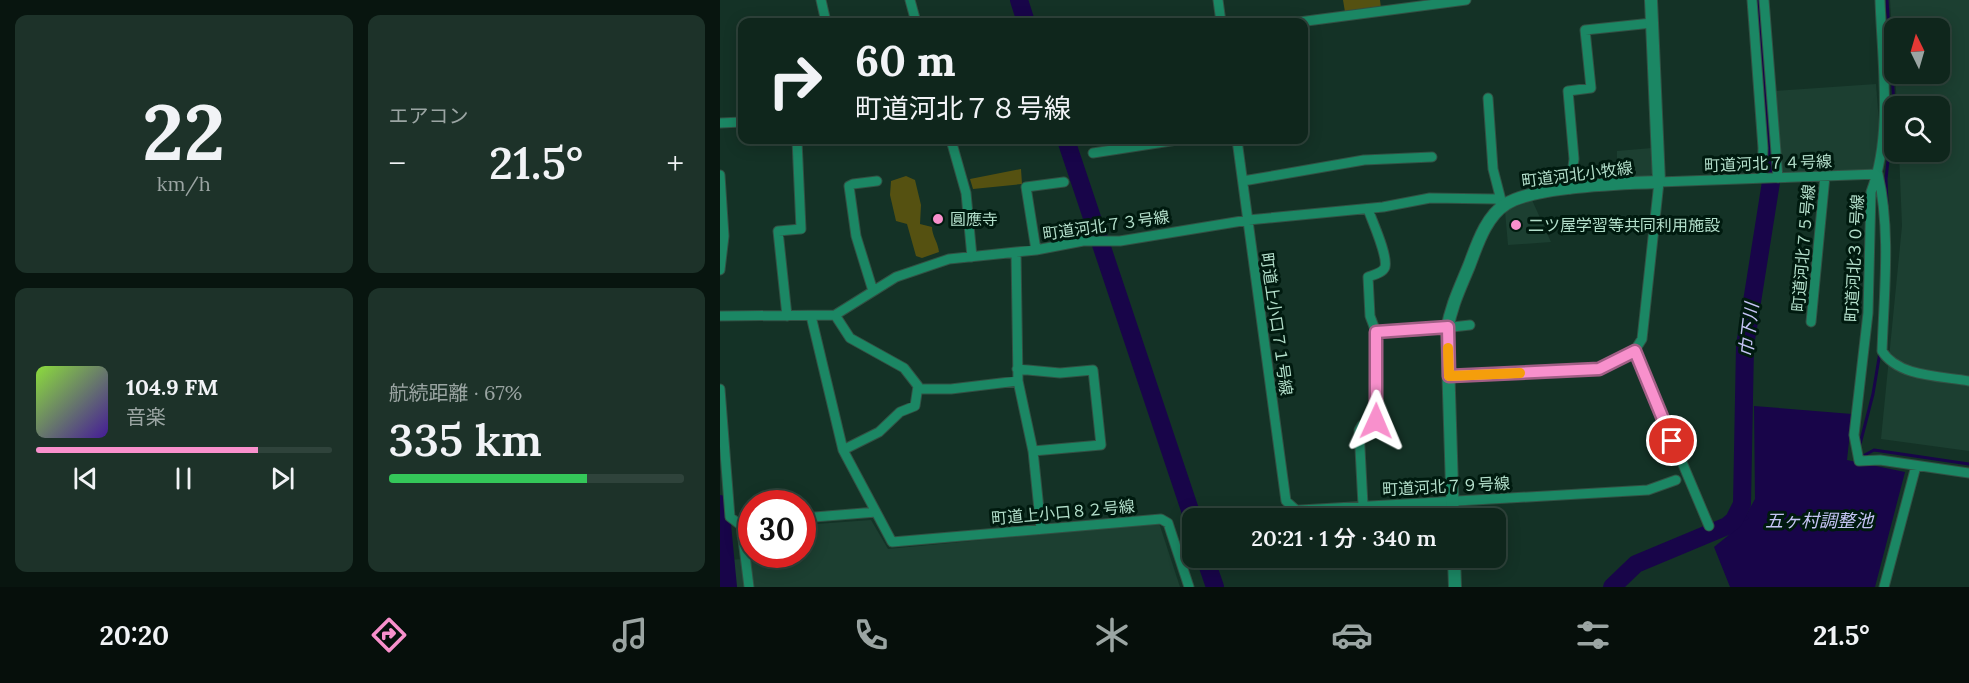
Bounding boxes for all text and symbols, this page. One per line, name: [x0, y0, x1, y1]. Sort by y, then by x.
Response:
north arrow: [1884, 18, 1950, 84]
map controls: [1884, 18, 1950, 162]
text: 60 m: [855, 34, 956, 88]
icon: right: [756, 42, 834, 120]
text: 22: [142, 82, 225, 181]
text: 町道河北７８号線: [855, 91, 1071, 125]
button: search: [1884, 96, 1950, 162]
text: エアコン: [389, 103, 469, 128]
text: 21.5°: [489, 134, 583, 191]
text: −: [389, 142, 406, 184]
text: +: [667, 142, 684, 184]
street label: 町道河北７４号線: [1704, 151, 1832, 175]
street label: 町道河北小牧線: [1520, 157, 1634, 191]
text: km/h: [157, 171, 211, 196]
street label: 町道河北７５号線: [1787, 183, 1819, 313]
street label: 町道河北３０号線: [1841, 194, 1867, 322]
street label: 町道河北７３号線: [1041, 206, 1171, 244]
place label: 圓應寺: [950, 209, 998, 229]
marker: 圓應寺: [931, 212, 945, 226]
place label: 二ツ屋学習等共同利用施設: [1528, 215, 1720, 235]
marker: 二ツ屋学習等共同利用施設: [1509, 218, 1523, 232]
street label: 町道上小口７１号線: [1257, 251, 1297, 397]
water label: 巾下川: [1734, 300, 1763, 358]
text: 104.9 FM: [126, 373, 219, 401]
text: 航続距離 · 67%: [389, 380, 522, 405]
position arrow: [1344, 389, 1408, 453]
text: 音楽: [126, 404, 166, 429]
text: 335 km: [389, 411, 542, 468]
pin: [1646, 415, 1697, 466]
icon: arrive: [1655, 424, 1688, 457]
icon: previous: [69, 462, 102, 495]
icon: pause: [167, 462, 200, 495]
icon: next: [266, 462, 299, 495]
street label: 町道河北７９号線: [1382, 473, 1510, 499]
speed limit sign: 30: [738, 490, 816, 568]
street label: 町道上小口８２号線: [990, 496, 1136, 528]
water label: 五ヶ村調整池: [1765, 509, 1875, 532]
text: 20:21 · 1 分 · 340 m: [1251, 524, 1437, 552]
icon: directions: [368, 614, 410, 656]
icon: music: [609, 614, 651, 656]
icon: phone: [850, 614, 892, 656]
icon: climate: [1091, 614, 1133, 656]
icon: car: [1331, 614, 1373, 656]
icon: filters: [1572, 614, 1614, 656]
text: 20:20: [99, 618, 169, 652]
text: 21.5°: [1813, 618, 1870, 652]

